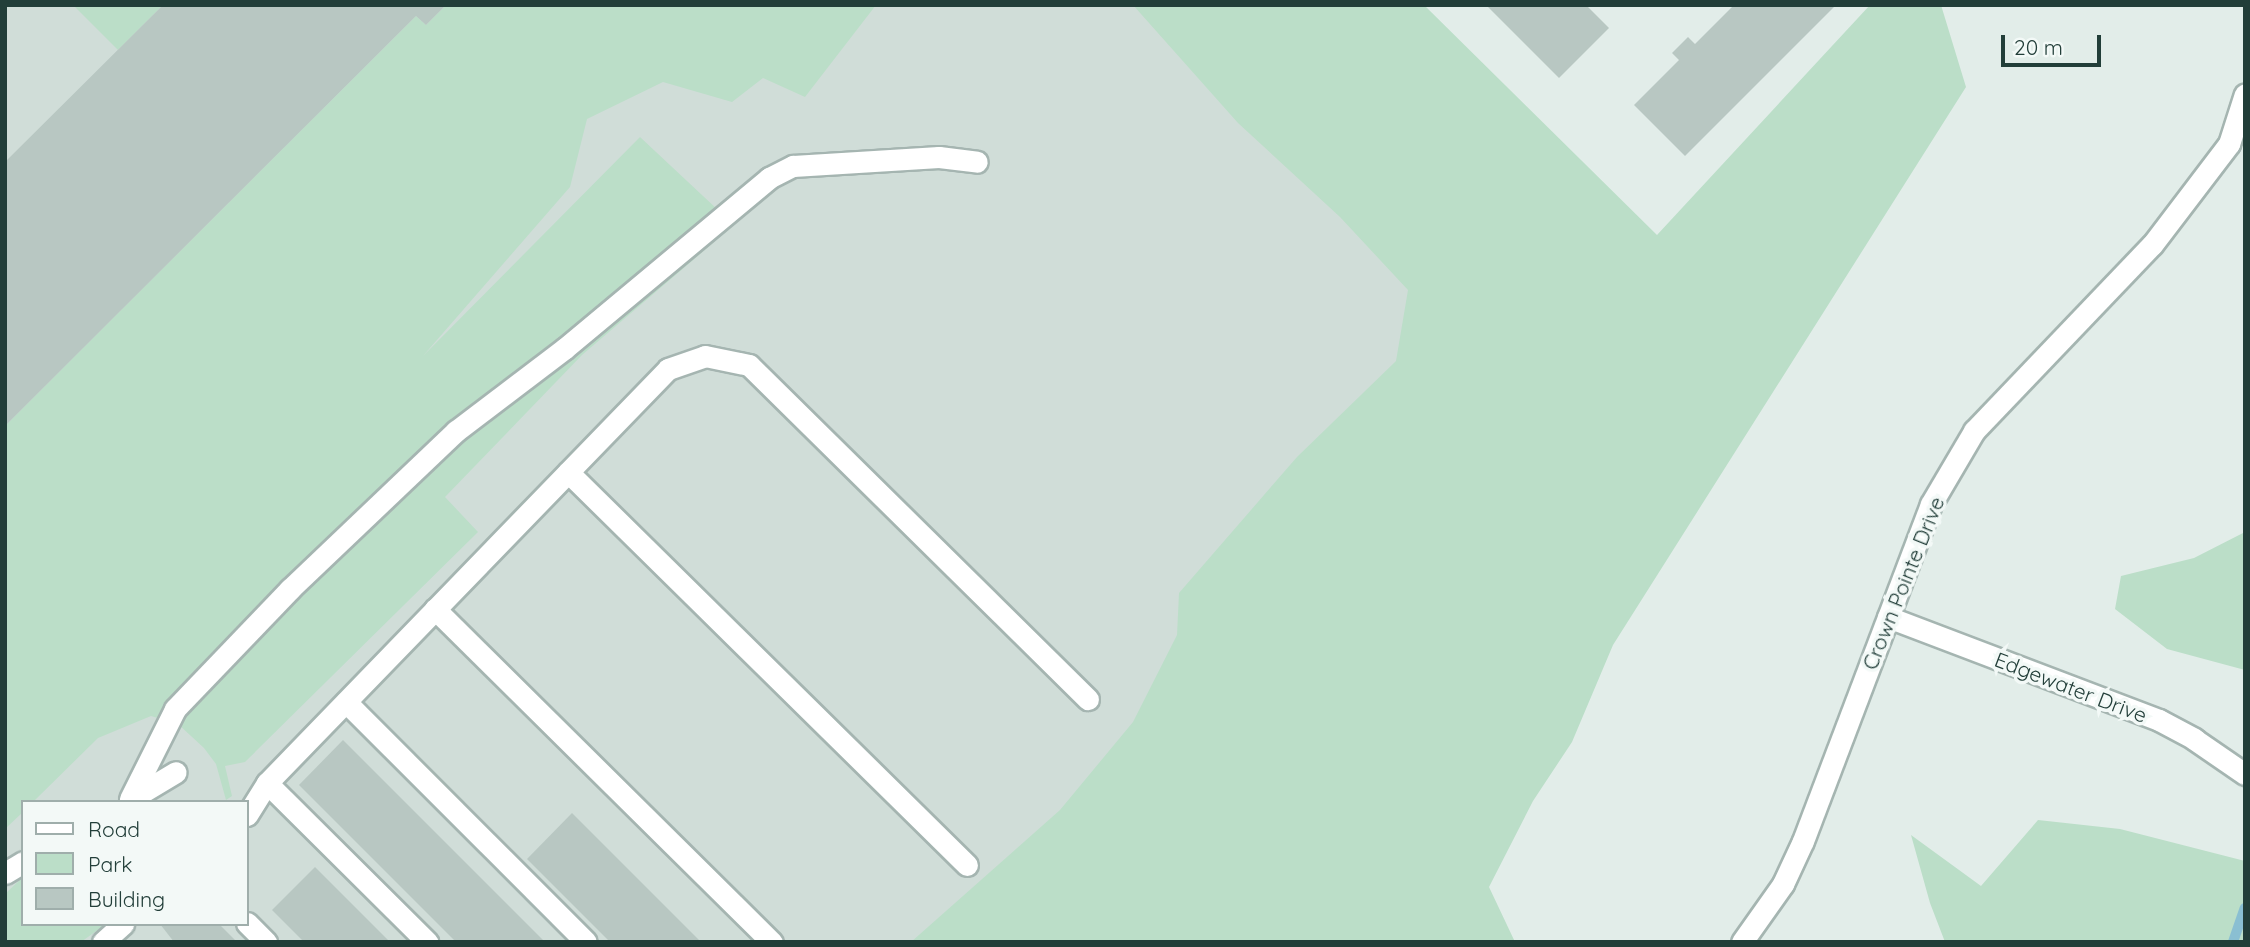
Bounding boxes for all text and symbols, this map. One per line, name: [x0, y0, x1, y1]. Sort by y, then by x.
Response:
scale bar: [2005, 21, 2105, 65]
text: 20 m: [2014, 34, 2063, 60]
street label: Crown Pointe Drive: [1857, 493, 1949, 673]
street label: Edgewater Drive: [1991, 646, 2151, 728]
legend: [21, 800, 248, 926]
text: Road: [88, 816, 140, 842]
text: Park: [88, 851, 132, 877]
text: Building: [88, 886, 165, 912]

